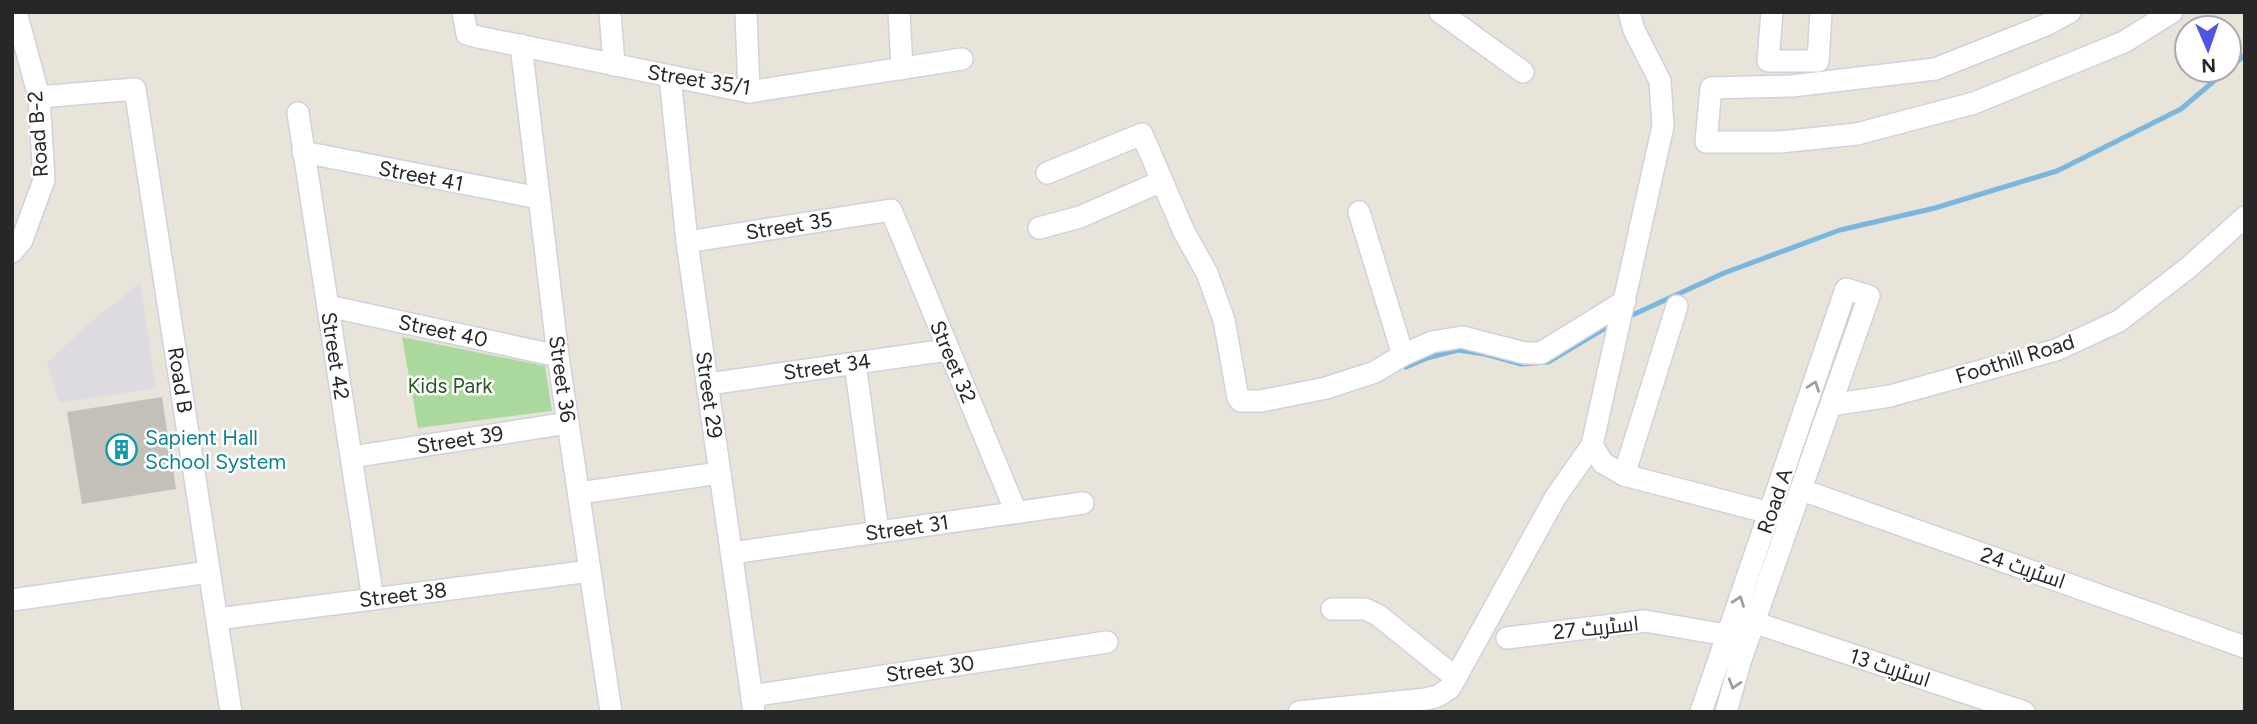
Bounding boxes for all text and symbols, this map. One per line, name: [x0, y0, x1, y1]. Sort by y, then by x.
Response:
north arrow: [2173, 14, 2243, 84]
text: N: [2201, 54, 2216, 77]
street label: Street 35/1: [646, 59, 753, 100]
street label: Road B-2: [22, 90, 53, 178]
street label: Street 41: [377, 155, 466, 196]
street label: Street 35: [744, 206, 834, 245]
street label: Street 40: [396, 309, 490, 352]
street label: Street 42: [316, 310, 355, 402]
street label: Street 32: [925, 317, 982, 407]
street label: Foothill Road: [1952, 329, 2077, 388]
street label: Street 36: [544, 334, 581, 424]
street label: Road B: [163, 345, 198, 415]
street label: Street 34: [781, 348, 872, 385]
street label: Street 29: [691, 350, 728, 440]
park label: Kids Park: [408, 373, 493, 398]
one-way arrow: [1806, 380, 1820, 392]
street label: Street 39: [415, 420, 505, 459]
place label: Sapient Hall School System: [145, 425, 286, 474]
building icon: Sapient Hall School System: [105, 433, 139, 467]
street label: Road A: [1752, 465, 1797, 537]
street label: Street 31: [864, 509, 950, 546]
street label: اسٹریٹ 24: [1977, 541, 2069, 594]
street label: Street 38: [358, 577, 448, 612]
one-way arrow: [1731, 595, 1745, 607]
street label: اسٹریٹ 27: [1552, 611, 1640, 644]
street label: اسٹریٹ 13: [1847, 643, 1934, 692]
street label: Street 30: [884, 650, 976, 687]
one-way arrow: [1727, 678, 1742, 690]

